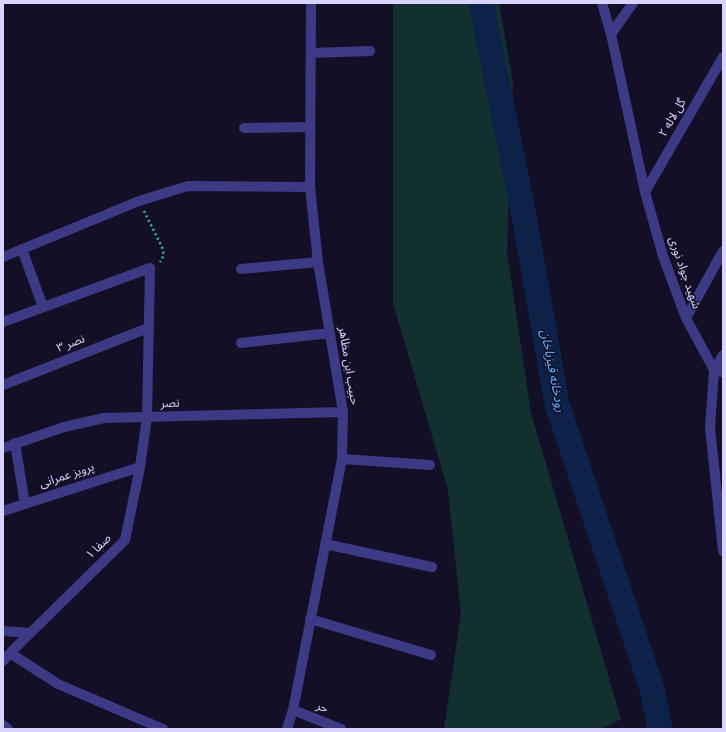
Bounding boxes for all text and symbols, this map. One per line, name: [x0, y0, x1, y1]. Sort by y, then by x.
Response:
street label: گل لاله ۲: [656, 96, 690, 140]
street label: شهید جواد نوری: [665, 235, 703, 311]
street label: حبیب ابن مظاهر: [335, 326, 361, 406]
water label: رودخانه قیزباخان: [536, 328, 568, 414]
street label: نصر ۳: [55, 332, 87, 356]
street label: نصر: [160, 396, 180, 412]
street label: پرویز عمرانی: [38, 460, 96, 492]
street label: صفا ۱: [83, 531, 115, 563]
street label: حر: [314, 699, 330, 717]

